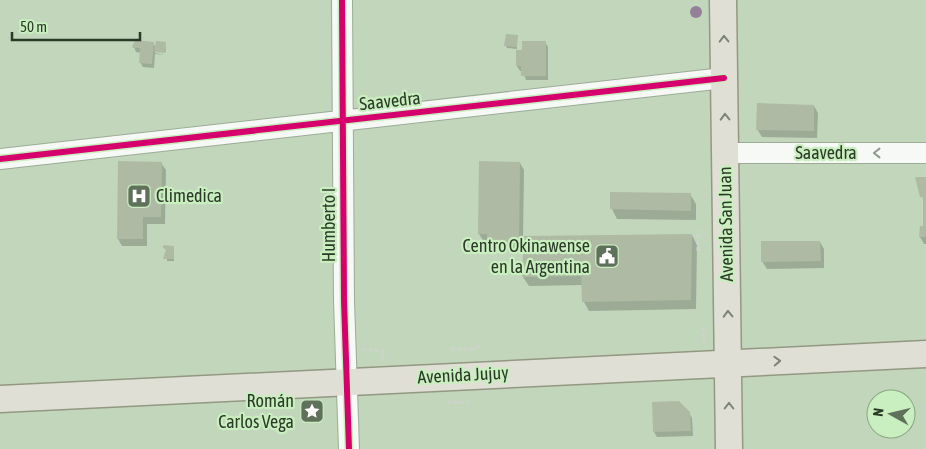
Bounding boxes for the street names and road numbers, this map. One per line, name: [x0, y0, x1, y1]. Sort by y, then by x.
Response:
street label: Saavedra: [358, 87, 422, 114]
street label: Saavedra: [795, 142, 857, 163]
street label: Avenida San Juan: [714, 166, 737, 282]
street label: Humberto I: [318, 188, 339, 262]
street label: Avenida Jujuy: [417, 362, 509, 387]

